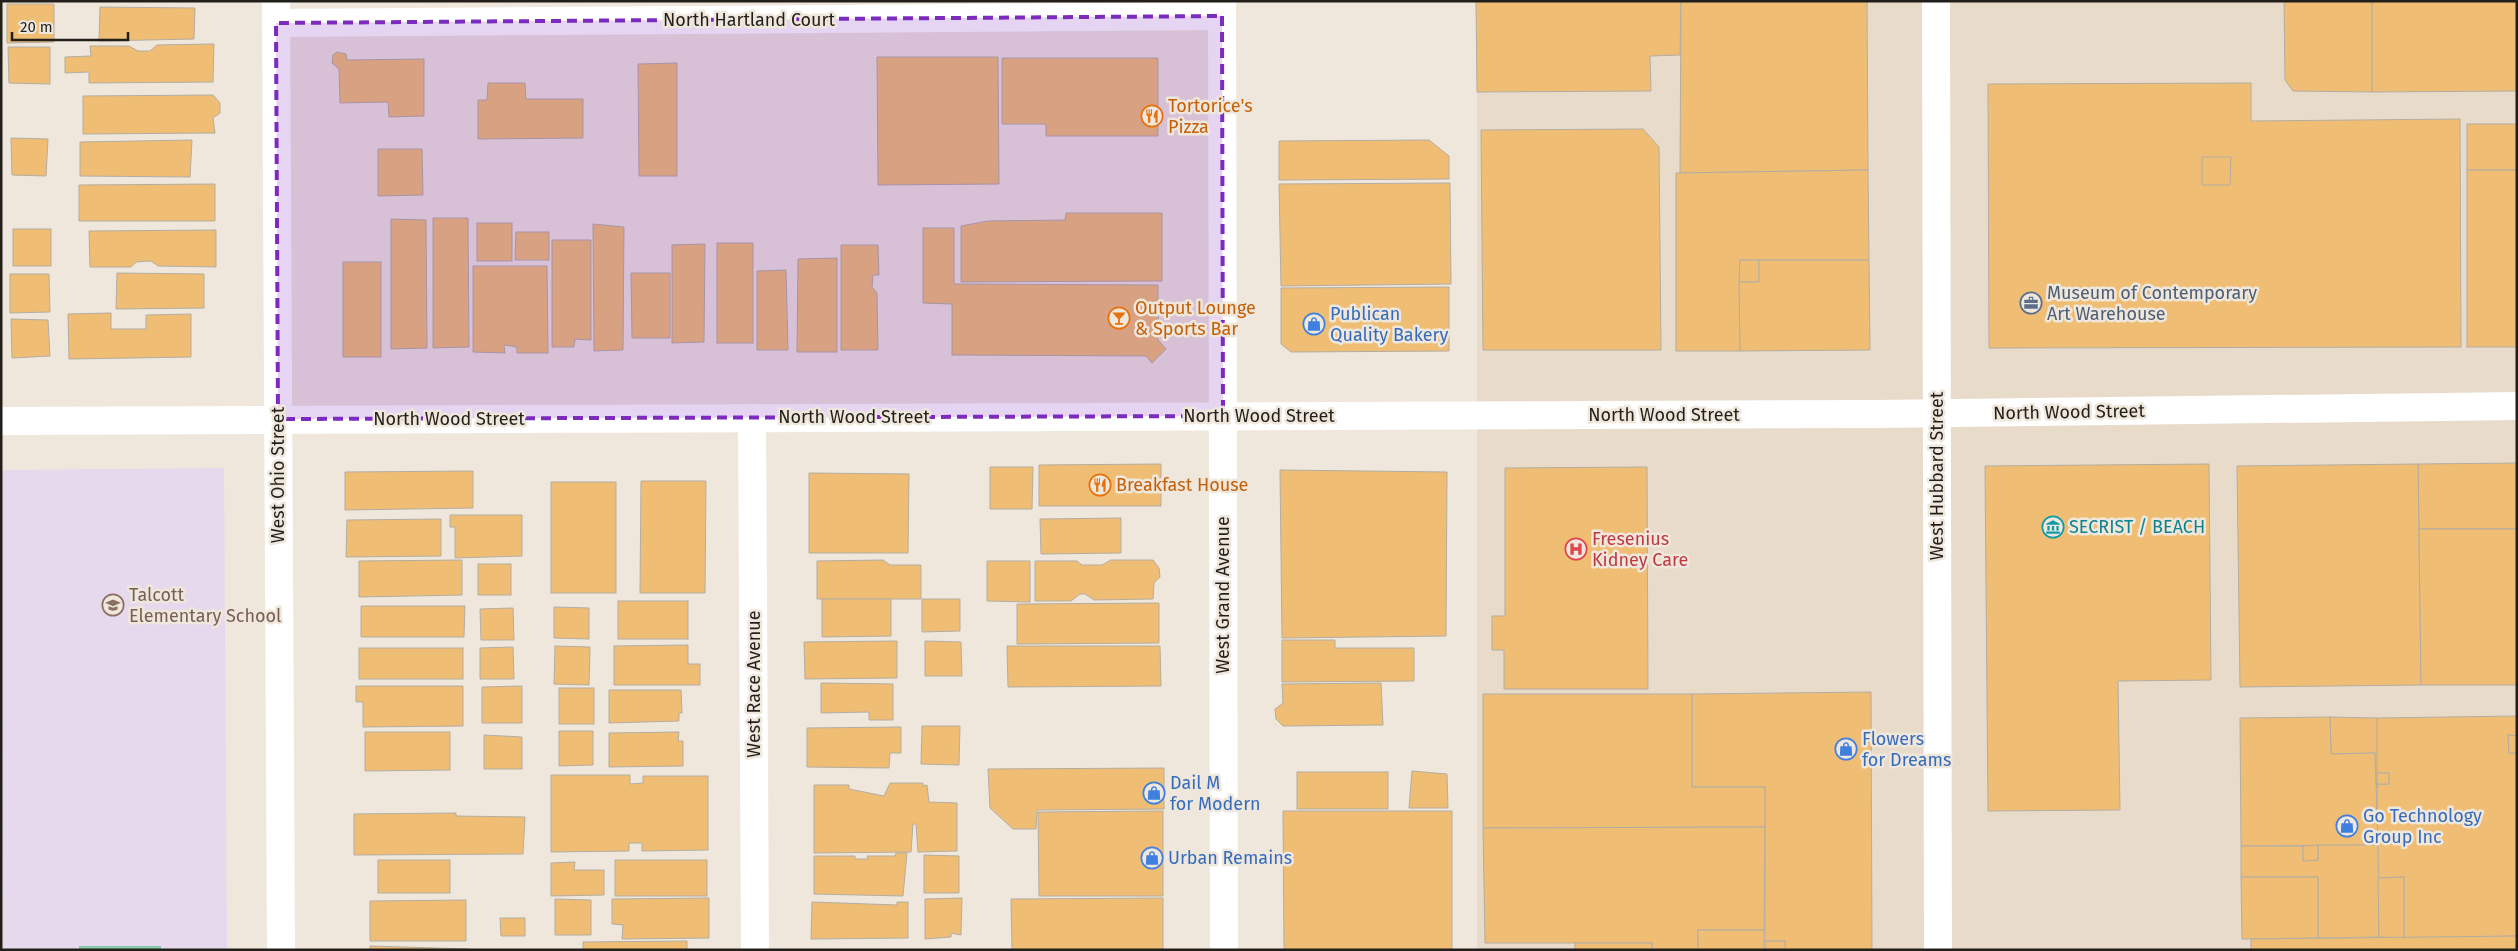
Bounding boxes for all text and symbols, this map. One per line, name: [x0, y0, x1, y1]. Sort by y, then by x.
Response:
street label: North Hartland Court: [663, 9, 836, 31]
scale bar: [12, 10, 129, 42]
text: 20 m: [20, 18, 53, 36]
place label: Tortorice's Pizza: [1168, 95, 1253, 138]
restaurant icon: Tortorice's Pizza: [1140, 104, 1164, 128]
place label: Museum of Contemporary Art Warehouse: [2047, 282, 2257, 325]
office icon: Museum of Contemporary Art Warehouse: [2019, 291, 2043, 315]
place label: Output Lounge & Sports Bar: [1135, 297, 1256, 340]
place label: Publican Quality Bakery: [1330, 303, 1448, 346]
bar icon: Output Lounge & Sports Bar: [1107, 306, 1131, 330]
shop icon: Publican Quality Bakery: [1302, 312, 1326, 336]
street label: West Hubbard Street: [1926, 391, 1948, 560]
street label: North Wood Street: [1993, 400, 2146, 424]
street label: North Wood Street: [1588, 404, 1740, 426]
street label: North Wood Street: [1183, 405, 1335, 427]
street label: West Ohio Street: [267, 406, 289, 543]
street label: North Wood Street: [778, 406, 930, 428]
street label: North Wood Street: [373, 408, 525, 430]
restaurant icon: Breakfast House: [1088, 473, 1112, 497]
place label: Breakfast House: [1116, 474, 1248, 496]
museum icon: SECRIST / BEACH: [2041, 515, 2065, 539]
street label: West Grand Avenue: [1212, 516, 1234, 674]
place label: SECRIST / BEACH: [2069, 516, 2205, 538]
place label: Fresenius Kidney Care: [1592, 528, 1688, 571]
hospital icon: Fresenius Kidney Care: [1564, 537, 1588, 561]
place label: Talcott Elementary School: [129, 584, 281, 627]
school or university icon: Talcott Elementary School: [101, 593, 125, 617]
street label: West Race Avenue: [743, 610, 765, 758]
place label: Flowers for Dreams: [1862, 728, 1951, 771]
shop icon: Flowers for Dreams: [1834, 737, 1858, 761]
place label: Dail M for Modern: [1170, 772, 1261, 815]
shop icon: Dail M for Modern: [1142, 781, 1166, 805]
place label: Go Technology Group Inc: [2363, 805, 2482, 848]
shop icon: Go Technology Group Inc: [2335, 814, 2359, 838]
shop icon: Urban Remains: [1140, 846, 1164, 870]
place label: Urban Remains: [1168, 847, 1292, 869]

